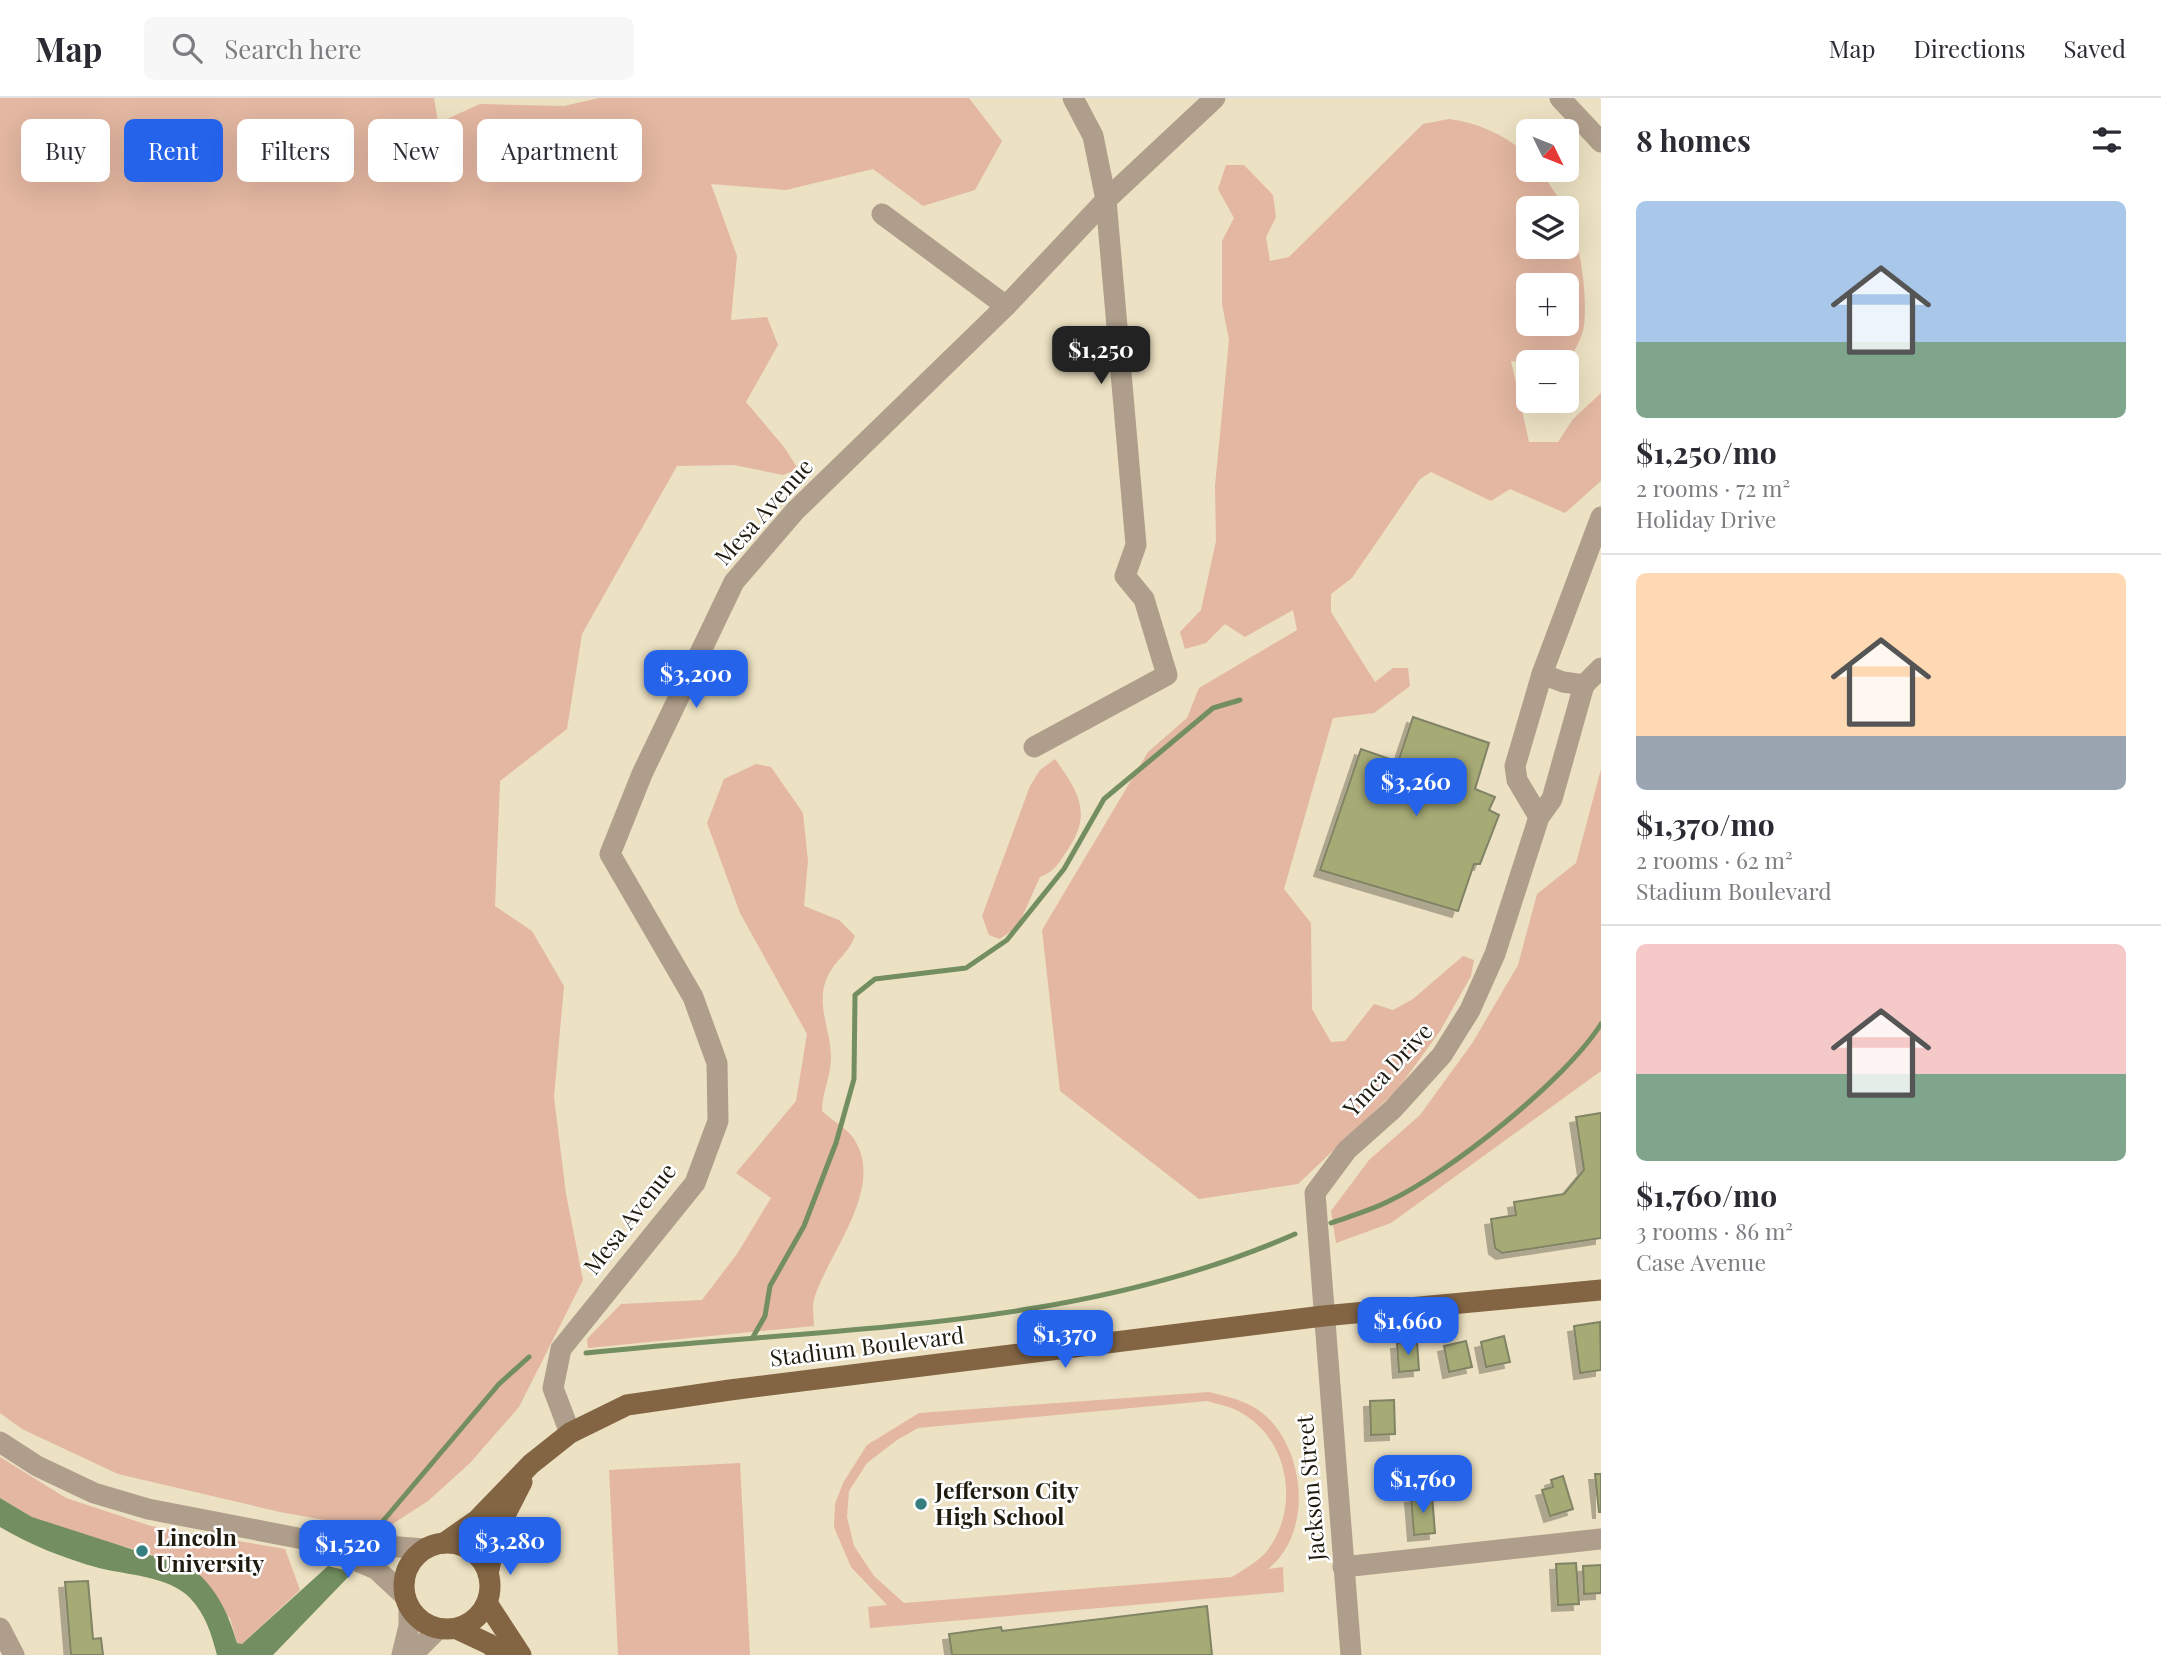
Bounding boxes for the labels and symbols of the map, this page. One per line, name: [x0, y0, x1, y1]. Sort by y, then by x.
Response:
north arrow: [1516, 119, 1578, 182]
pin: $1,250: [1044, 327, 1158, 386]
street label: Mesa Avenue: [707, 451, 819, 571]
pin: $3,200: [639, 650, 753, 710]
pin: $3,260: [1359, 758, 1473, 818]
street label: Ymca Drive: [1335, 1015, 1438, 1123]
street label: Mesa Avenue: [575, 1156, 682, 1280]
pin: $1,660: [1351, 1298, 1465, 1357]
pin: $1,370: [1008, 1310, 1122, 1370]
street label: Stadium Boulevard: [768, 1318, 966, 1373]
street label: Jackson Street: [1288, 1413, 1331, 1563]
pin: $1,760: [1366, 1456, 1480, 1515]
place label: Jefferson City High School: [934, 1474, 1079, 1531]
marker: Jefferson City High School: [913, 1496, 929, 1512]
pin: $3,280: [453, 1518, 567, 1577]
pin: $1,520: [291, 1520, 405, 1580]
place label: Lincoln University: [156, 1521, 264, 1578]
marker: Lincoln University: [134, 1543, 150, 1559]

